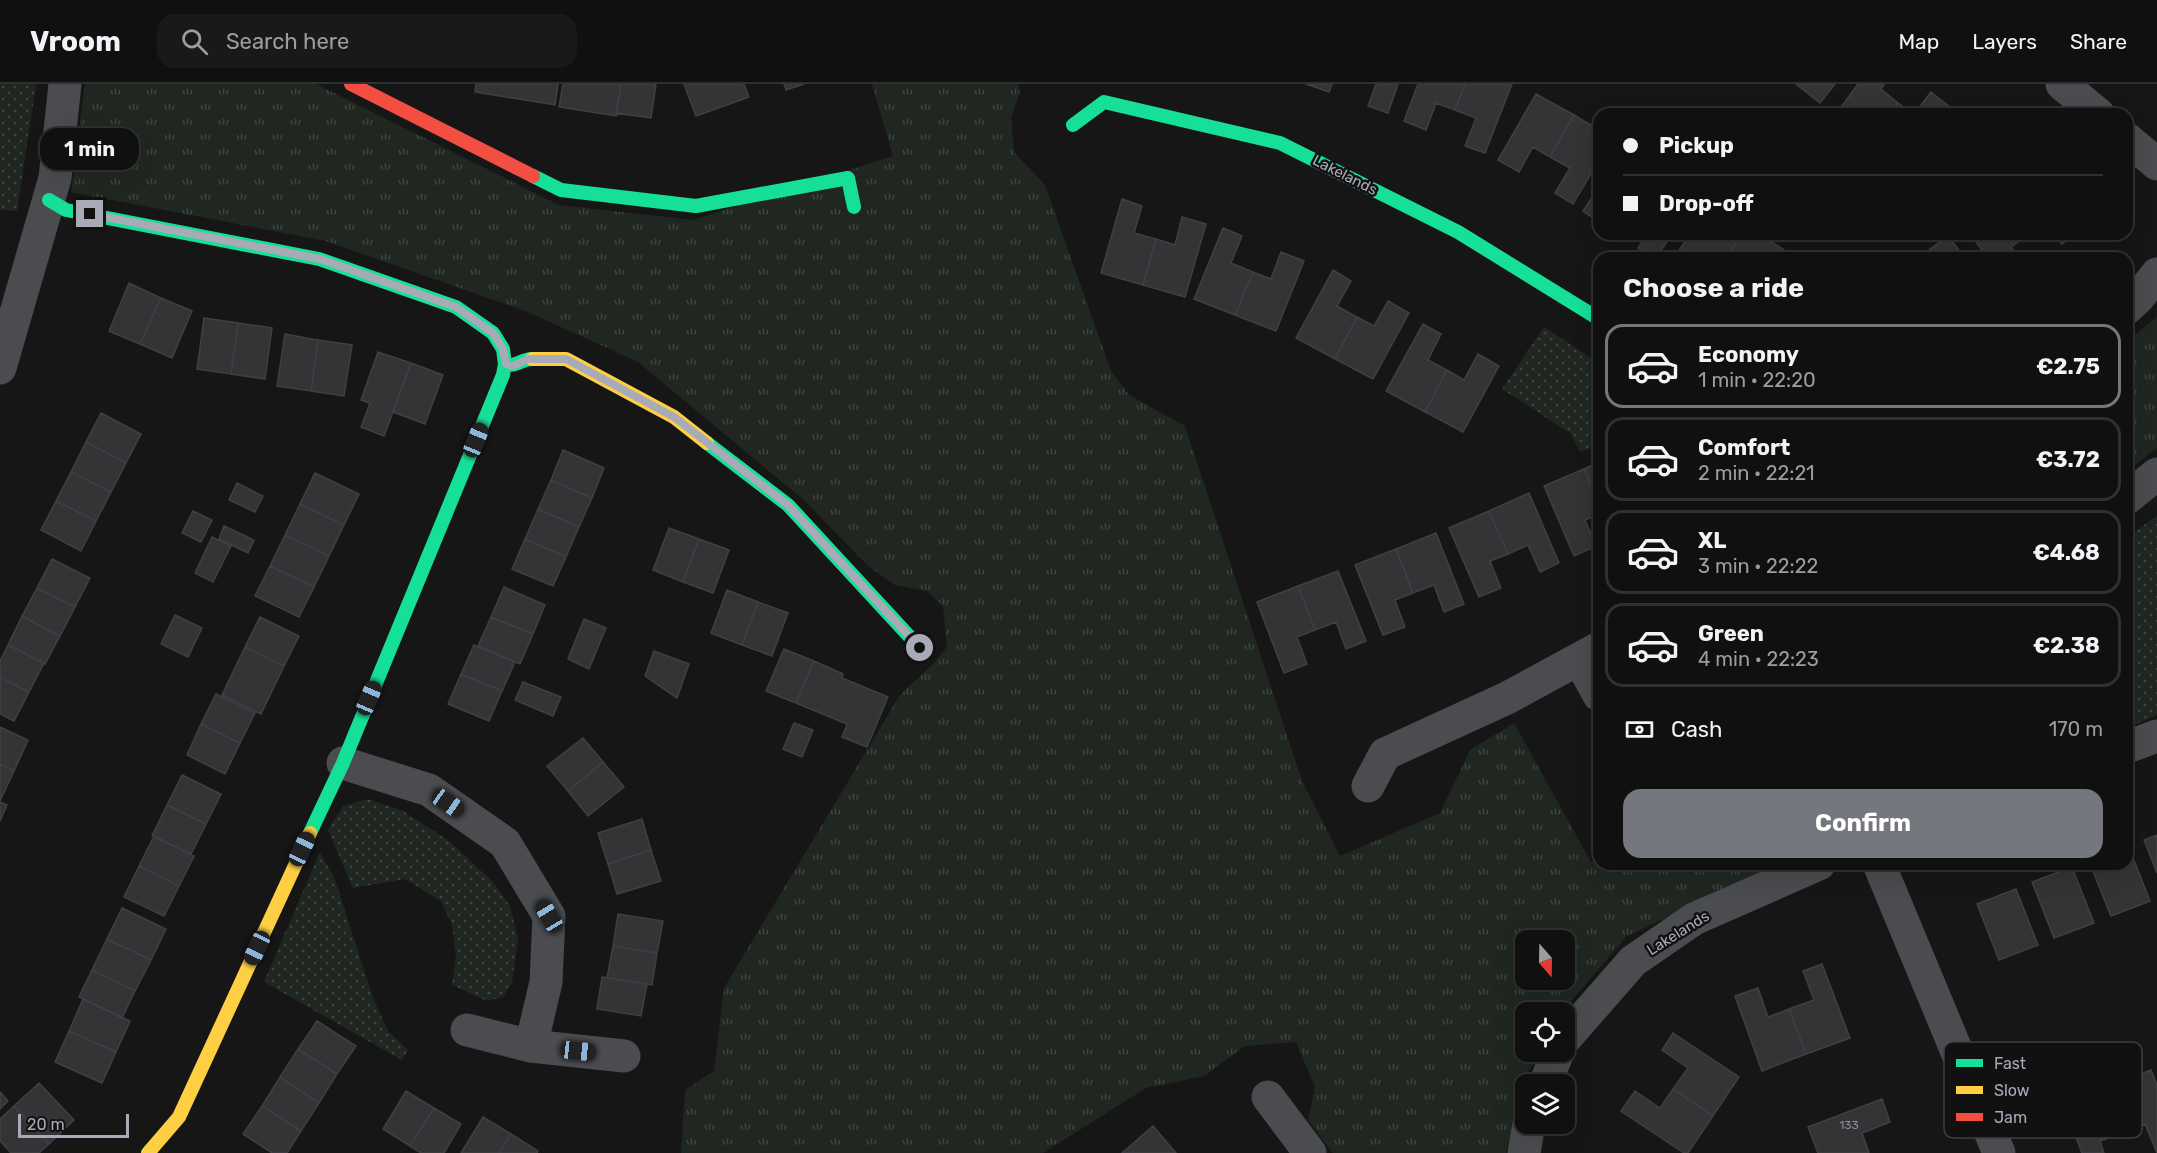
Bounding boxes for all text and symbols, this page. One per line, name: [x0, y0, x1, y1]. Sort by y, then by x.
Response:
search box: [157, 14, 577, 68]
text: Vroom: [30, 25, 121, 58]
icon: search: [178, 25, 211, 58]
text: Search here: [226, 28, 349, 55]
text: Map: [1898, 29, 1939, 54]
text: Layers: [1972, 29, 2037, 54]
text: Share: [2070, 29, 2127, 54]
callout: 1 min: [40, 127, 140, 169]
text: Pickup: [1659, 132, 1734, 159]
text: 1 min: [64, 137, 115, 161]
street label: Lakelands: [1310, 151, 1381, 199]
text: Drop-off: [1659, 190, 1754, 217]
route end: [76, 200, 103, 227]
text: Choose a ride: [1623, 272, 1804, 304]
icon: car: [1626, 339, 1680, 393]
text: Economy: [1698, 341, 1799, 368]
text: €2.75: [2036, 353, 2100, 380]
text: 1 min · 22:20: [1698, 368, 1816, 392]
car: [461, 420, 491, 460]
icon: car: [1626, 432, 1680, 486]
text: Comfort: [1698, 434, 1790, 461]
text: €3.72: [2036, 446, 2100, 473]
text: 2 min · 22:21: [1698, 461, 1815, 485]
icon: car: [1626, 525, 1680, 579]
text: XL: [1698, 527, 1726, 554]
text: €4.68: [2033, 539, 2100, 566]
text: 3 min · 22:22: [1698, 554, 1818, 578]
icon: car: [1626, 618, 1680, 672]
text: Green: [1698, 620, 1764, 647]
text: €2.38: [2033, 632, 2100, 659]
route start: [906, 634, 933, 661]
text: 4 min · 22:23: [1698, 647, 1819, 671]
car: [354, 678, 384, 718]
icon: cash: [1623, 713, 1656, 746]
text: Cash: [1671, 716, 1722, 743]
text: 170 m: [2049, 717, 2103, 741]
car: [428, 785, 468, 821]
button: Confirm: [1623, 789, 2103, 858]
car: [286, 829, 318, 869]
car: [532, 896, 566, 936]
street label: Lakelands: [1644, 907, 1713, 959]
car: [241, 928, 273, 968]
north arrow: [1515, 930, 1575, 990]
map controls: [1515, 930, 1575, 1134]
button: locate: [1515, 1002, 1575, 1062]
car: [559, 1040, 597, 1062]
legend: [1944, 1042, 2142, 1138]
text: Fast: [1994, 1054, 2026, 1073]
button: layers: [1515, 1074, 1575, 1134]
text: Slow: [1994, 1081, 2030, 1100]
text: Jam: [1994, 1108, 2027, 1127]
scale bar: [18, 1111, 129, 1138]
text: 20 m: [27, 1115, 65, 1134]
house number: 133: [1839, 1118, 1859, 1132]

